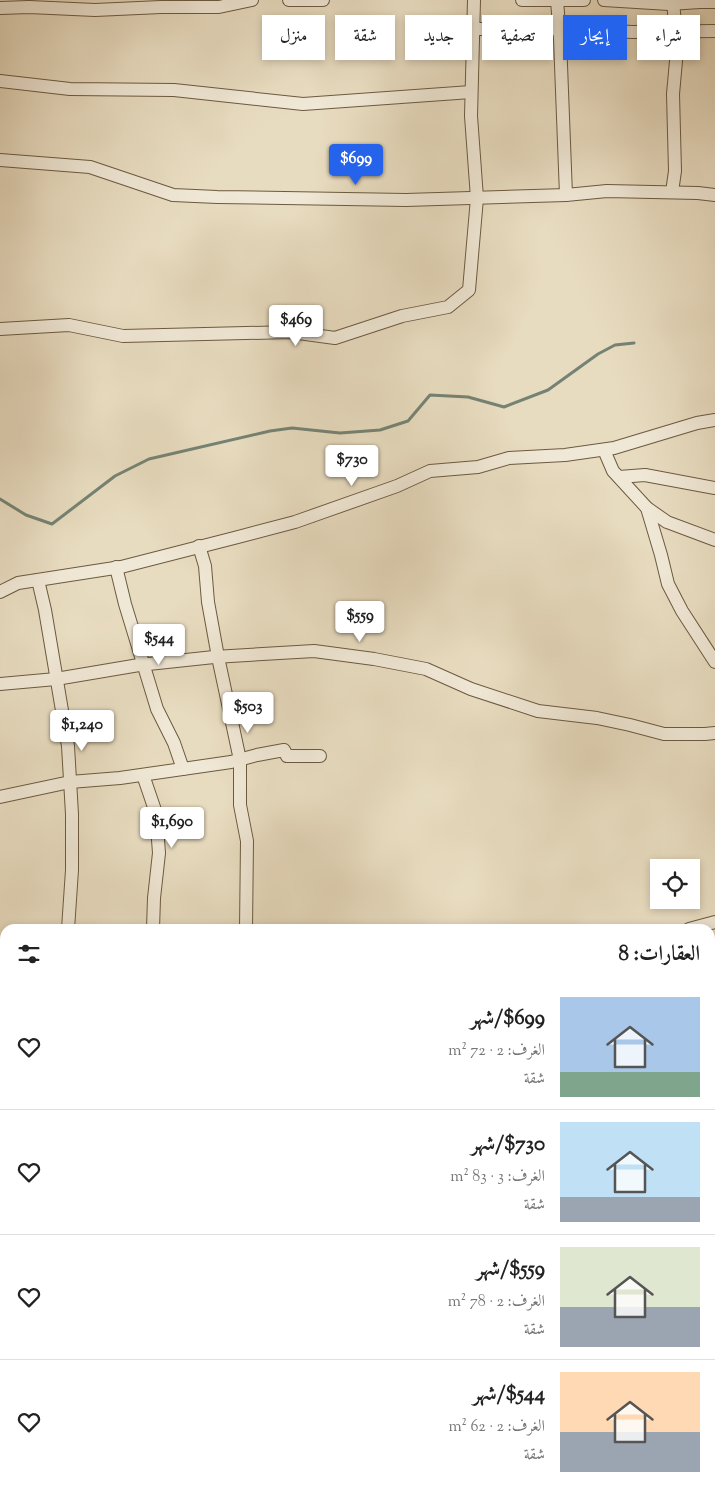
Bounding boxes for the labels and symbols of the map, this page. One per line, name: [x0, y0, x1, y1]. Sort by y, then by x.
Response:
pin: $699: [326, 144, 386, 186]
pin: $469: [266, 304, 326, 347]
pin: $730: [322, 444, 382, 487]
pin: $559: [330, 600, 390, 643]
pin: $544: [129, 624, 189, 666]
pin: $503: [218, 692, 278, 734]
pin: $1,240: [41, 710, 123, 752]
pin: $1,690: [131, 806, 213, 849]

